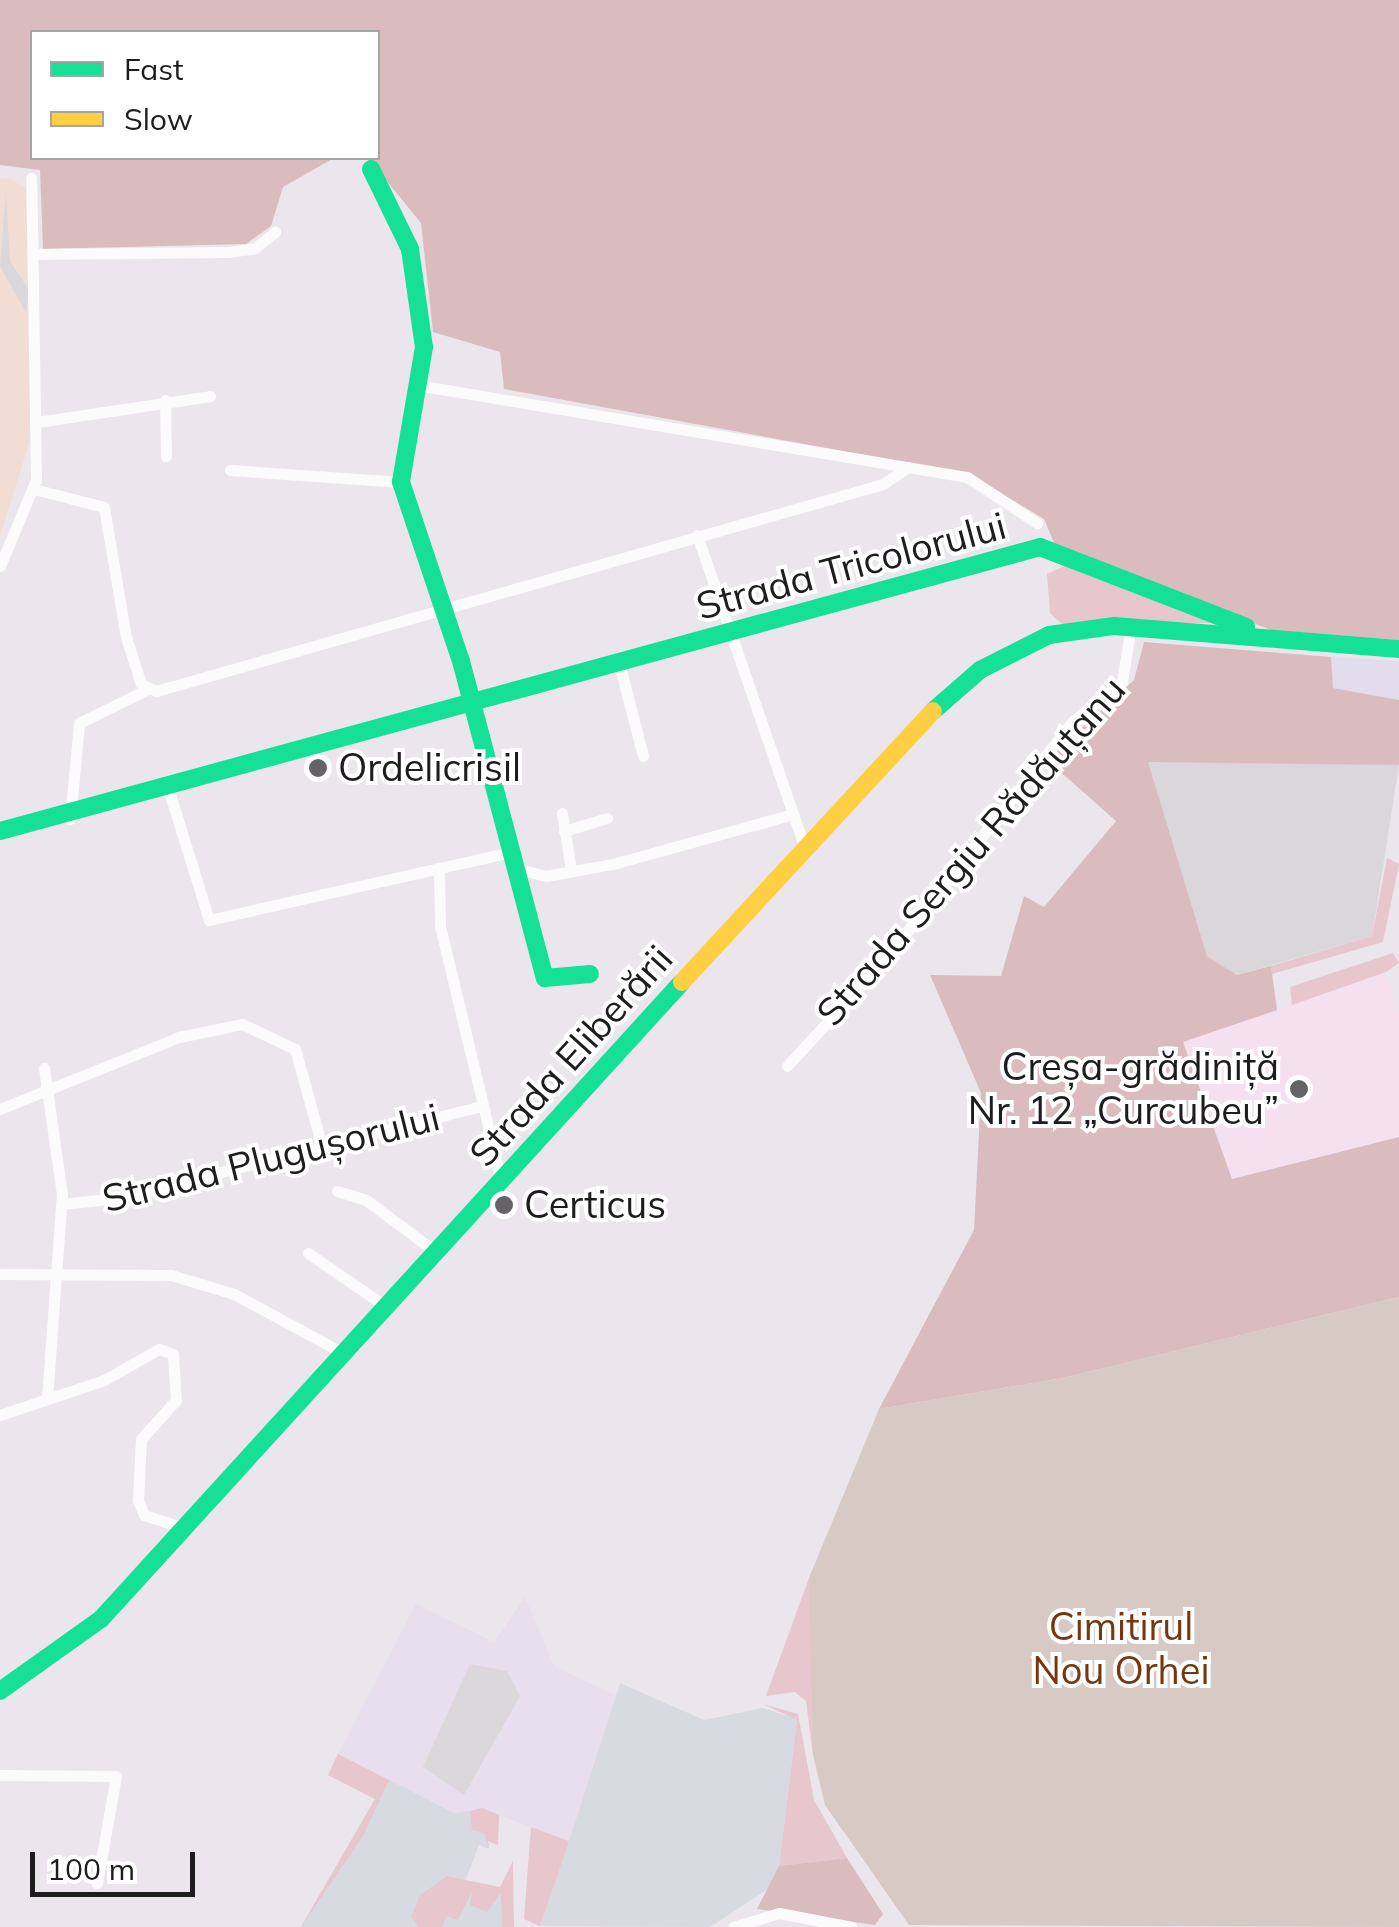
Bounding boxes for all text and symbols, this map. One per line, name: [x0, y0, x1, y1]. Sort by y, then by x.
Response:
legend: [30, 30, 380, 160]
text: Fast: [124, 50, 184, 88]
text: Slow: [124, 100, 193, 138]
street label: Strada Tricolorului: [691, 503, 1011, 629]
street label: Strada Sergiu Rădăuțanu: [807, 667, 1135, 1035]
place label: Ordelicrisil: [338, 745, 521, 791]
marker: Ordelicrisil: [307, 757, 329, 779]
street label: Strada Eliberării: [460, 936, 682, 1176]
place label: Creșa-grădiniță Nr. 12 „Curcubeu”: [968, 1044, 1279, 1134]
marker: Creșa-grădiniță Nr. 12 „Curcubeu”: [1288, 1078, 1310, 1100]
street label: Strada Plugușorului: [98, 1094, 444, 1222]
place label: Certicus: [524, 1182, 666, 1228]
marker: Certicus: [493, 1194, 515, 1216]
park label: Cimitirul Nou Orhei: [1032, 1604, 1210, 1694]
scale bar: [35, 1832, 200, 1894]
text: 100 m: [47, 1850, 135, 1888]

